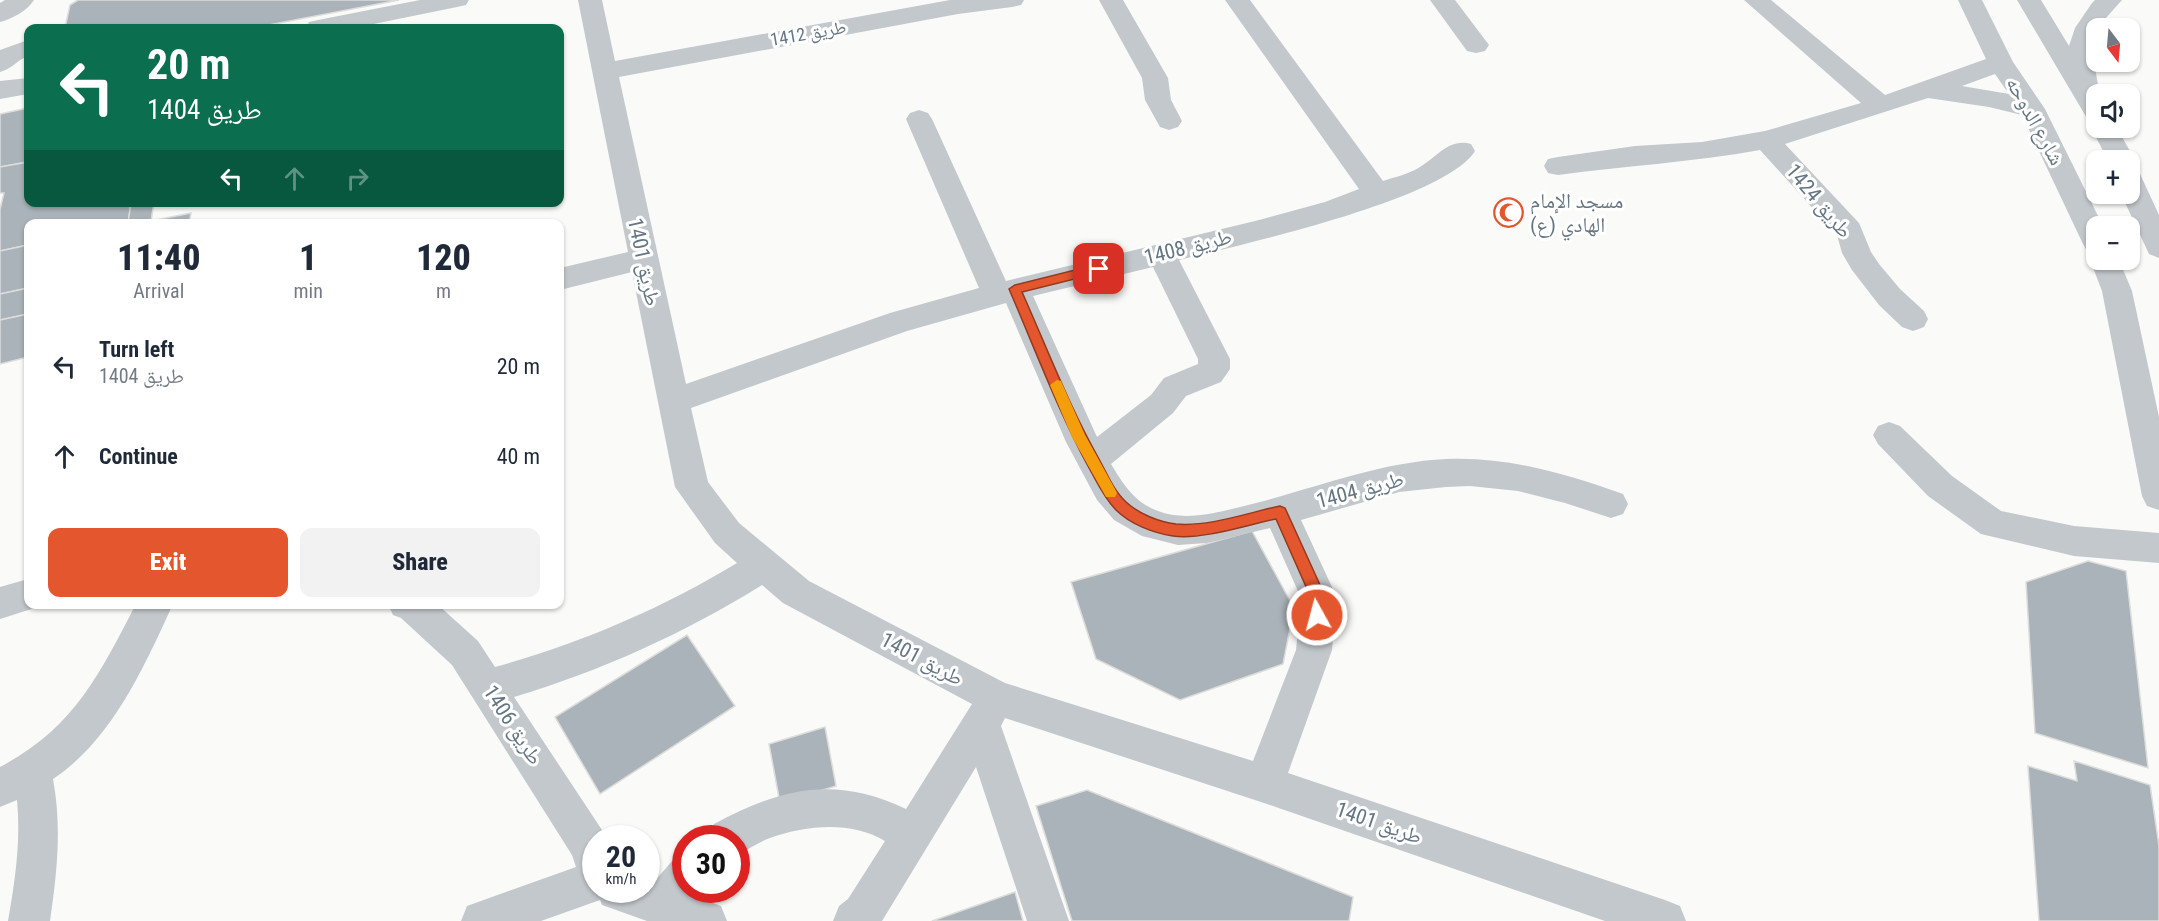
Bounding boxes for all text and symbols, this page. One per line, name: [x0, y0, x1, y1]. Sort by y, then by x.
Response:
street label: طريق 1412: [768, 16, 848, 51]
north arrow: [2086, 18, 2140, 72]
map controls: [2086, 18, 2140, 270]
text: 20 m: [147, 40, 230, 89]
icon: left: [48, 48, 126, 126]
street label: شارع الدوحه: [2000, 73, 2069, 170]
button: sound: [2086, 84, 2140, 138]
text: طريق 1404: [147, 94, 262, 126]
button: +: [2086, 150, 2140, 204]
street label: طريق 1424: [1780, 159, 1857, 244]
icon: left: [215, 162, 248, 195]
icon: ahead: [278, 162, 311, 195]
icon: right: [341, 162, 374, 195]
place label: مسجد الإمام الهادي (ع): [1530, 189, 1623, 241]
mosque icon: مسجد الإمام الهادي (ع): [1493, 197, 1525, 229]
street label: طريق 1401: [622, 216, 665, 308]
button: −: [2086, 216, 2140, 270]
street label: طريق 1408: [1142, 225, 1234, 270]
text: 11:40: [117, 237, 200, 279]
text: 1: [299, 237, 317, 279]
text: 120: [416, 237, 471, 279]
pin: [1073, 243, 1124, 294]
icon: arrive: [1082, 252, 1115, 285]
text: Arrival: [133, 279, 184, 303]
text: min: [294, 279, 323, 303]
text: m: [436, 279, 451, 303]
text: Turn left: [99, 337, 174, 362]
icon: left: [48, 350, 81, 383]
text: 20 m: [497, 354, 540, 379]
text: طريق 1404: [99, 364, 184, 388]
icon: ahead: [48, 440, 81, 473]
text: Continue: [99, 444, 178, 469]
text: 40 m: [497, 444, 540, 469]
street label: طريق 1404: [1314, 467, 1407, 514]
button: Exit: [48, 528, 288, 597]
button: Share: [300, 528, 540, 597]
position arrow: [1285, 583, 1349, 647]
street label: طريق 1401: [876, 627, 967, 691]
street label: طريق 1406: [478, 681, 547, 770]
street label: طريق 1401: [1333, 797, 1425, 850]
speed limit sign: 30: [672, 825, 750, 903]
text: 20: [606, 839, 636, 874]
text: km/h: [606, 870, 636, 888]

